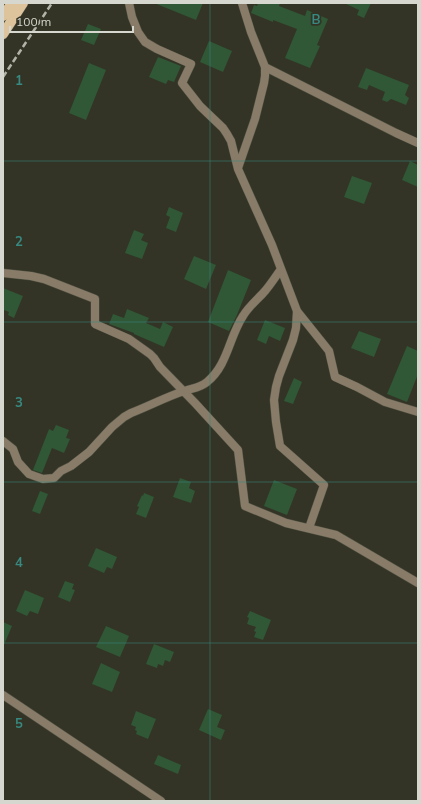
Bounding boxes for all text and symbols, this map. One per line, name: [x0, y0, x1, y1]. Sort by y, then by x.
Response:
scale bar: [10, 8, 133, 34]
text: B: [312, 11, 321, 27]
text: 100 m: [16, 14, 51, 29]
text: 1: [15, 72, 23, 88]
text: 2: [15, 233, 23, 249]
text: 3: [15, 394, 23, 410]
text: 4: [15, 554, 23, 570]
text: 5: [15, 715, 23, 731]

